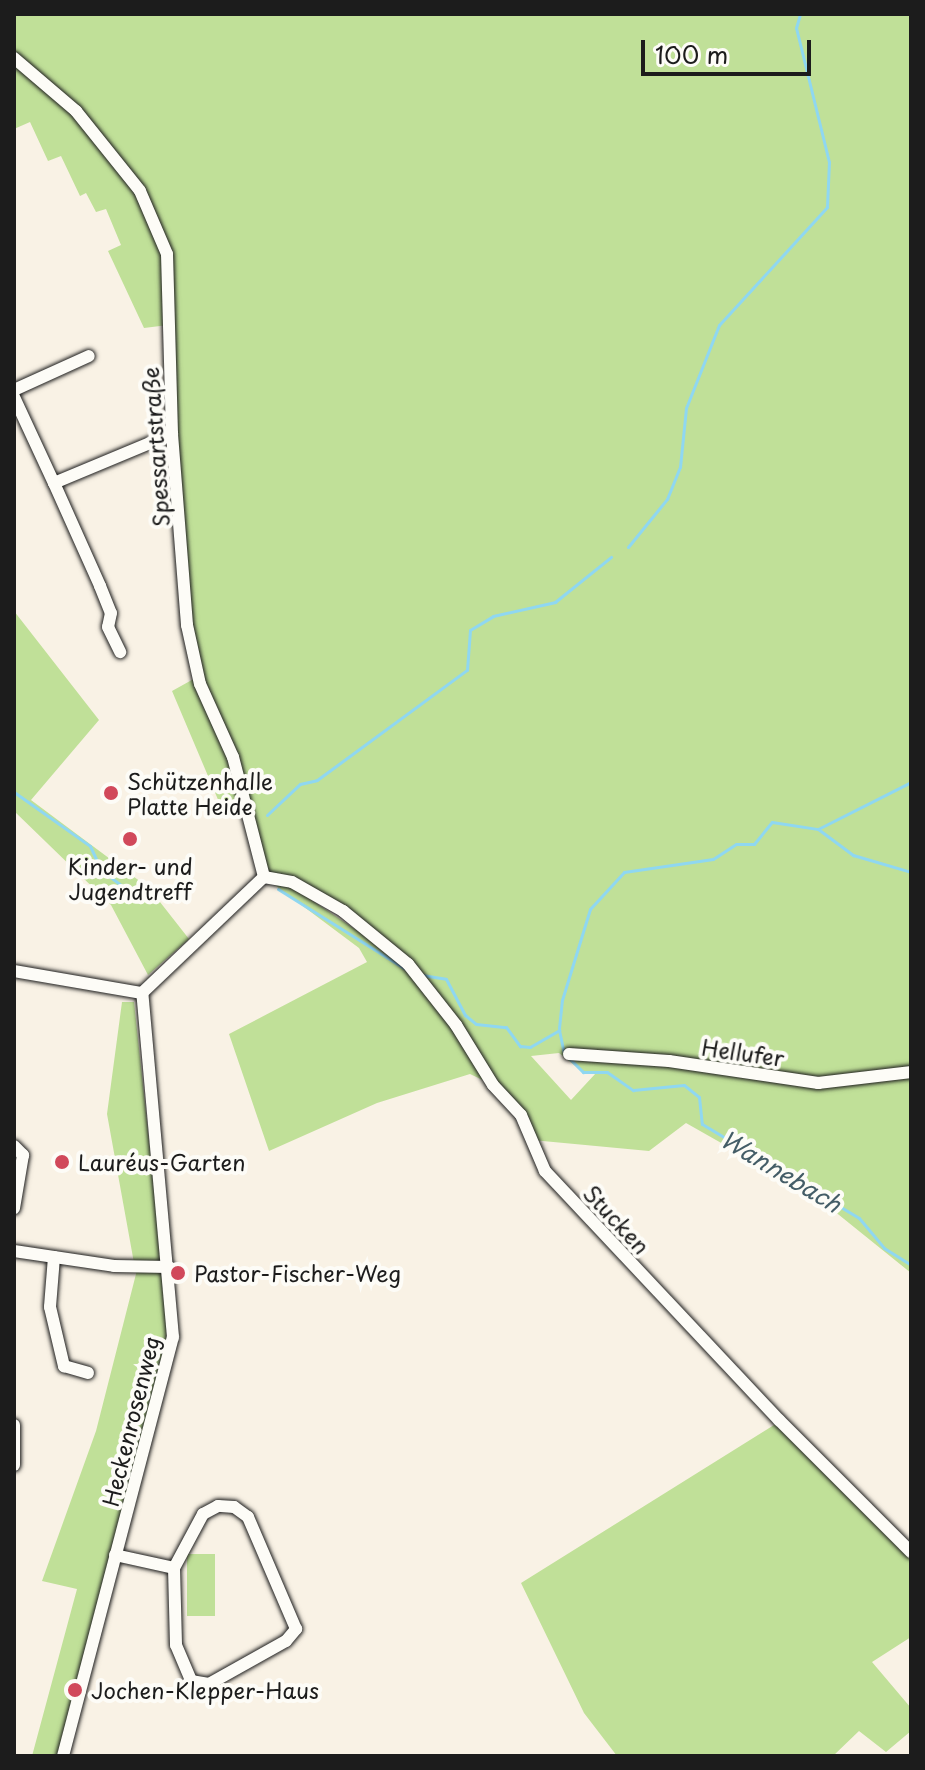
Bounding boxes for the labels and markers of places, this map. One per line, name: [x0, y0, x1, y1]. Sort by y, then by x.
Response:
place label: Schützenhalle Platte Heide: [127, 767, 273, 818]
marker: Schützenhalle Platte Heide: [102, 784, 120, 802]
marker: Kinder- und Jugendtreff: [121, 830, 139, 848]
place label: Kinder- und Jugendtreff: [67, 852, 193, 904]
place label: Lauréus-Garten: [78, 1149, 245, 1175]
marker: Lauréus-Garten: [53, 1153, 71, 1171]
place label: Pastor-Fischer-Weg: [194, 1260, 401, 1286]
marker: Pastor-Fischer-Weg: [169, 1264, 187, 1282]
place label: Jochen-Klepper-Haus: [91, 1677, 319, 1703]
marker: Jochen-Klepper-Haus: [66, 1681, 84, 1699]

